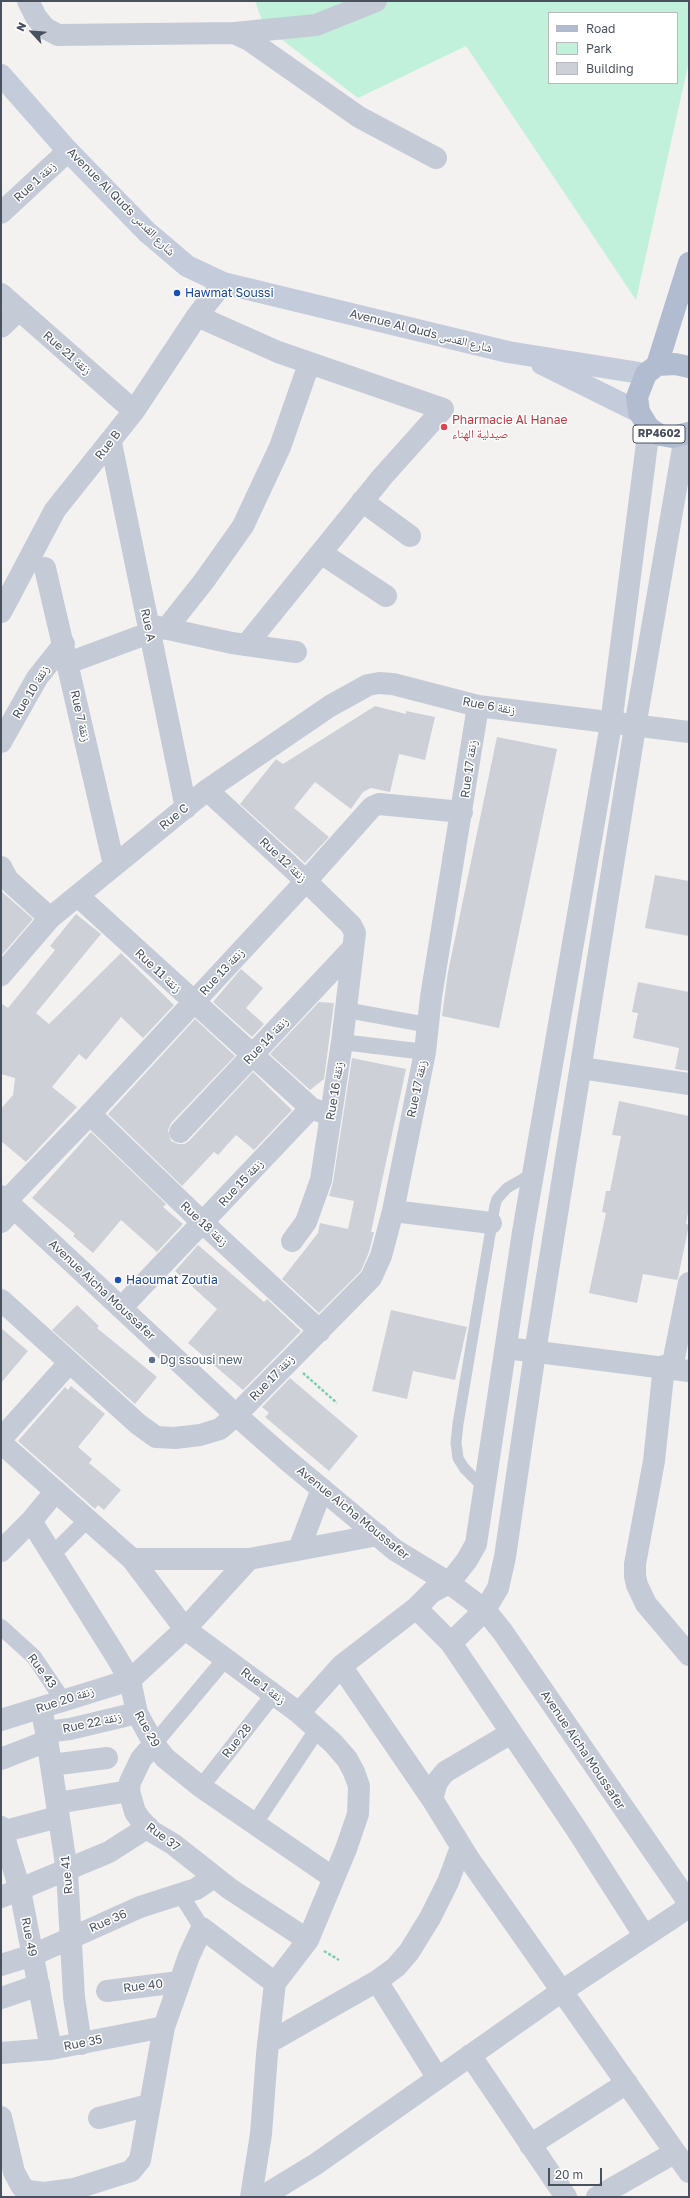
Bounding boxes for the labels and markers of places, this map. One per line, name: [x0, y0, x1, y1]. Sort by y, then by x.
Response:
place label: Hawmat Soussi: [185, 286, 274, 300]
marker: Hawmat Soussi: [172, 288, 182, 298]
place label: Pharmacie Al Hanae صيدلية الهناء: [452, 413, 567, 441]
marker: Pharmacie Al Hanae صيدلية الهناء: [439, 422, 449, 432]
place label: Haoumat Zoutia: [126, 1273, 218, 1287]
marker: Haoumat Zoutia: [113, 1275, 123, 1285]
place label: Dg ssousi new: [160, 1353, 242, 1367]
marker: Dg ssousi new: [147, 1355, 157, 1365]

